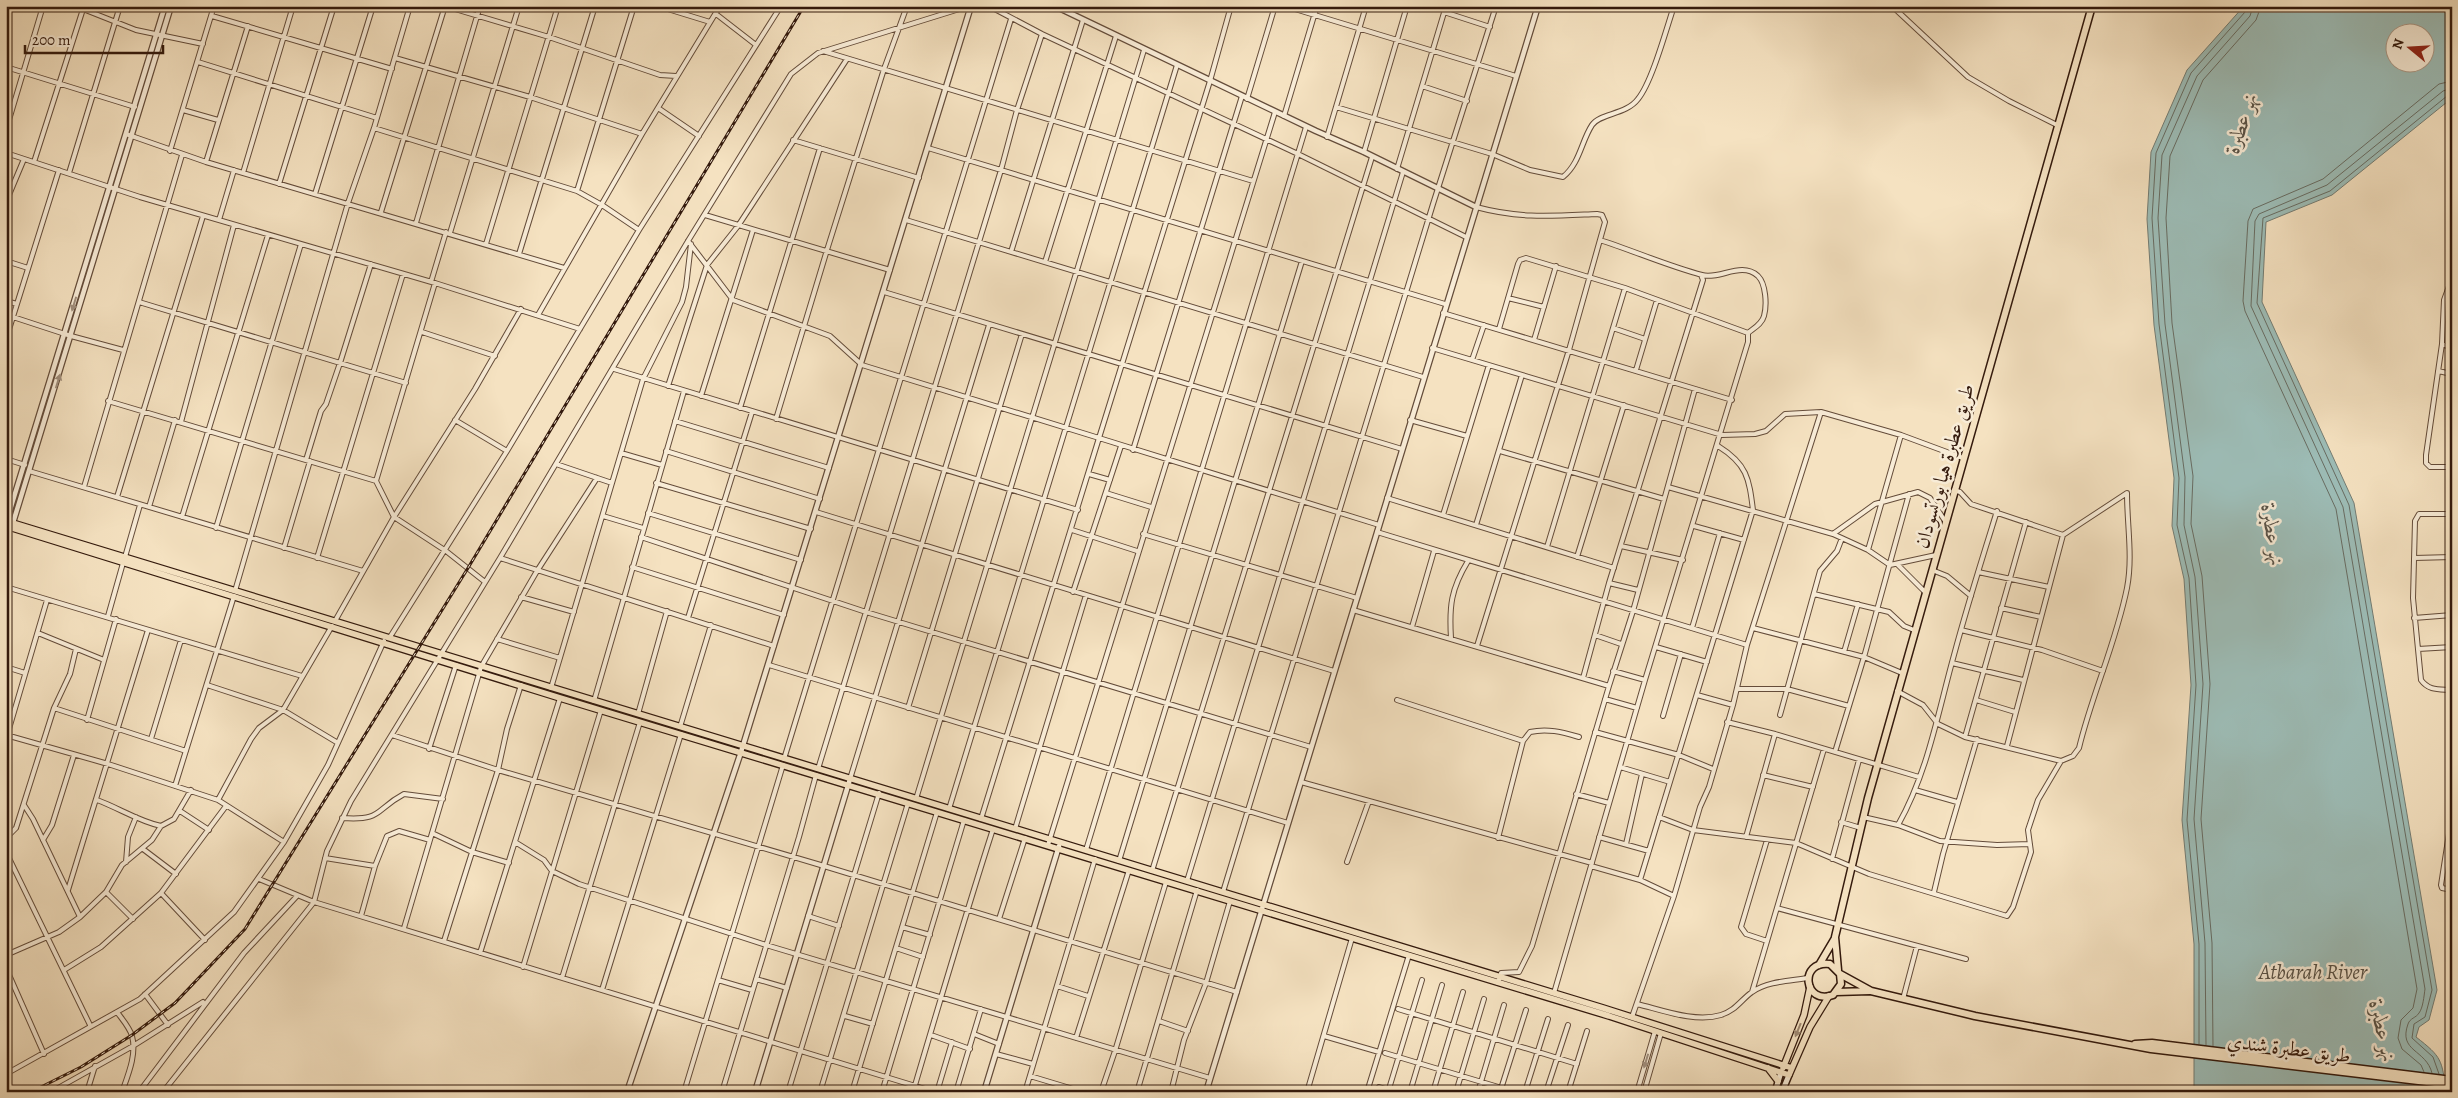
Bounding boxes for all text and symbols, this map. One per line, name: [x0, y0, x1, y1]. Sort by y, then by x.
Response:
scale bar: [25, 22, 162, 54]
north arrow: [2386, 22, 2436, 72]
text: 200 m: [32, 30, 71, 50]
text: N: [2388, 36, 2409, 52]
water label: نهر عطبرة: [2218, 89, 2264, 158]
one-way arrow: [70, 296, 78, 311]
one-way arrow: [54, 373, 62, 388]
street label: طريق عطبرة هيا بورتسودان: [1908, 380, 1981, 552]
water label: نهر عطبرة: [2254, 501, 2292, 568]
water label: Atbarah River: [2258, 958, 2368, 986]
water label: نهر عطبرة: [2362, 996, 2404, 1065]
one-way arrow: [1794, 1023, 1802, 1038]
street label: طريق عطبرة شندي: [2225, 1028, 2352, 1071]
one-way arrow: [1642, 1054, 1650, 1069]

